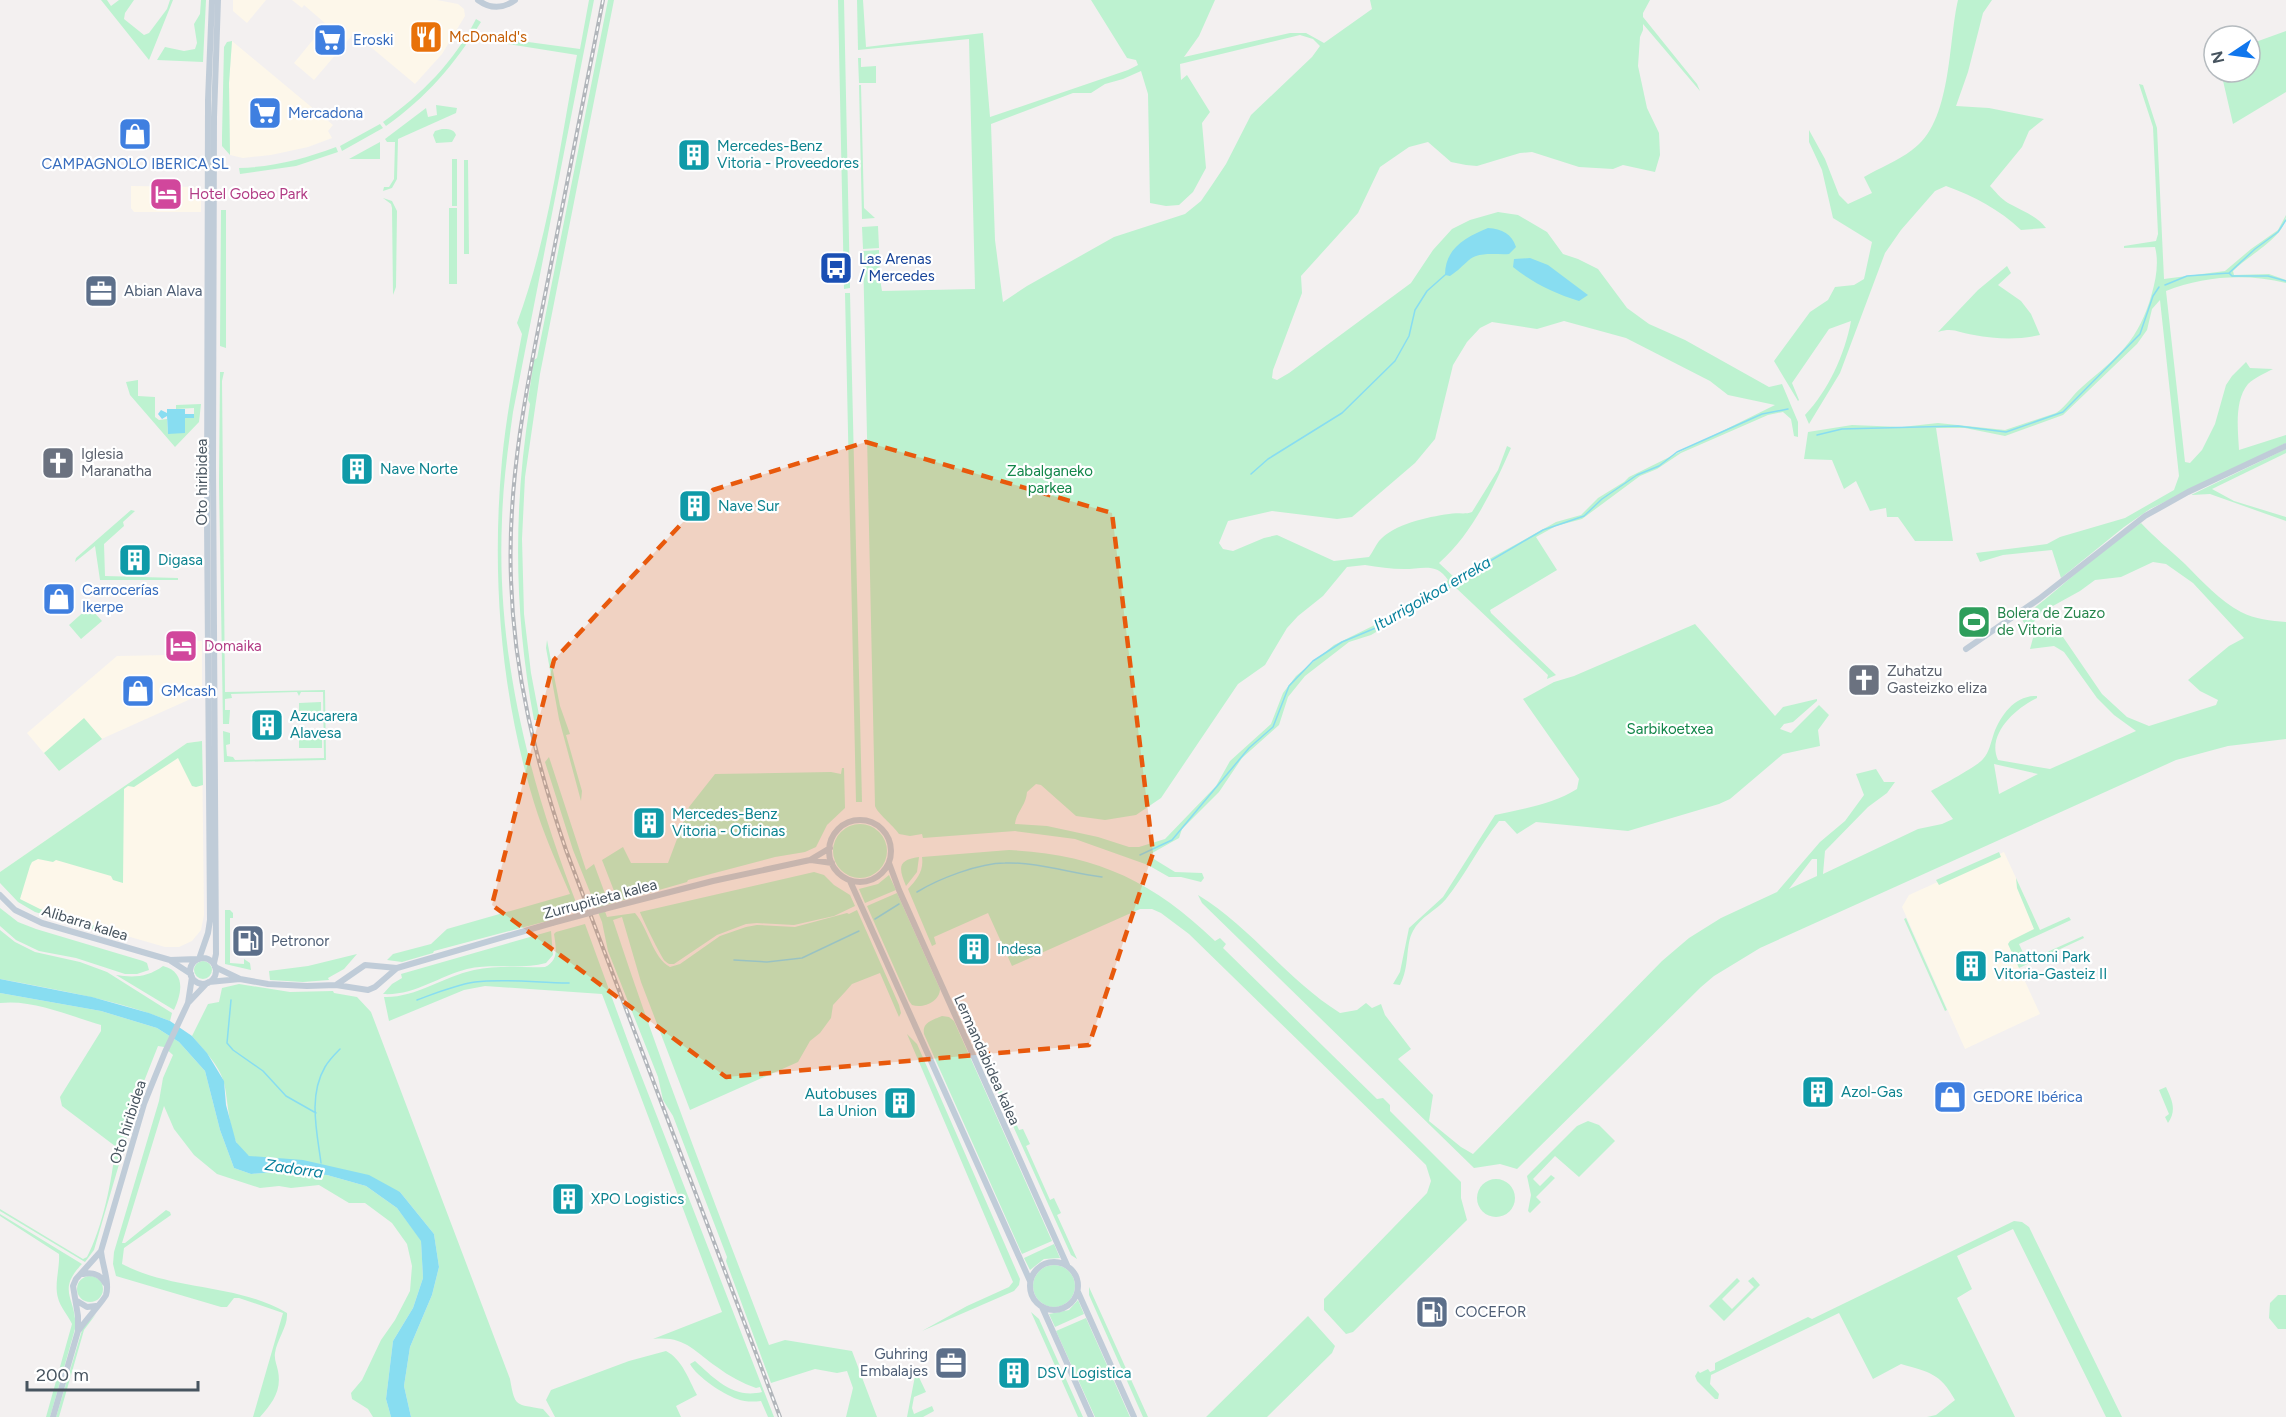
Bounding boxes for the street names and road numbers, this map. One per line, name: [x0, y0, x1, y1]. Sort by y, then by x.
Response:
street label: Oto hiribidea: [193, 439, 211, 525]
street label: Zurrupitieta kalea: [541, 875, 659, 923]
street label: Alibarra kalea: [40, 901, 130, 945]
street label: Lermandabidea kalea: [950, 992, 1024, 1128]
street label: Oto hiribidea: [106, 1078, 150, 1166]

